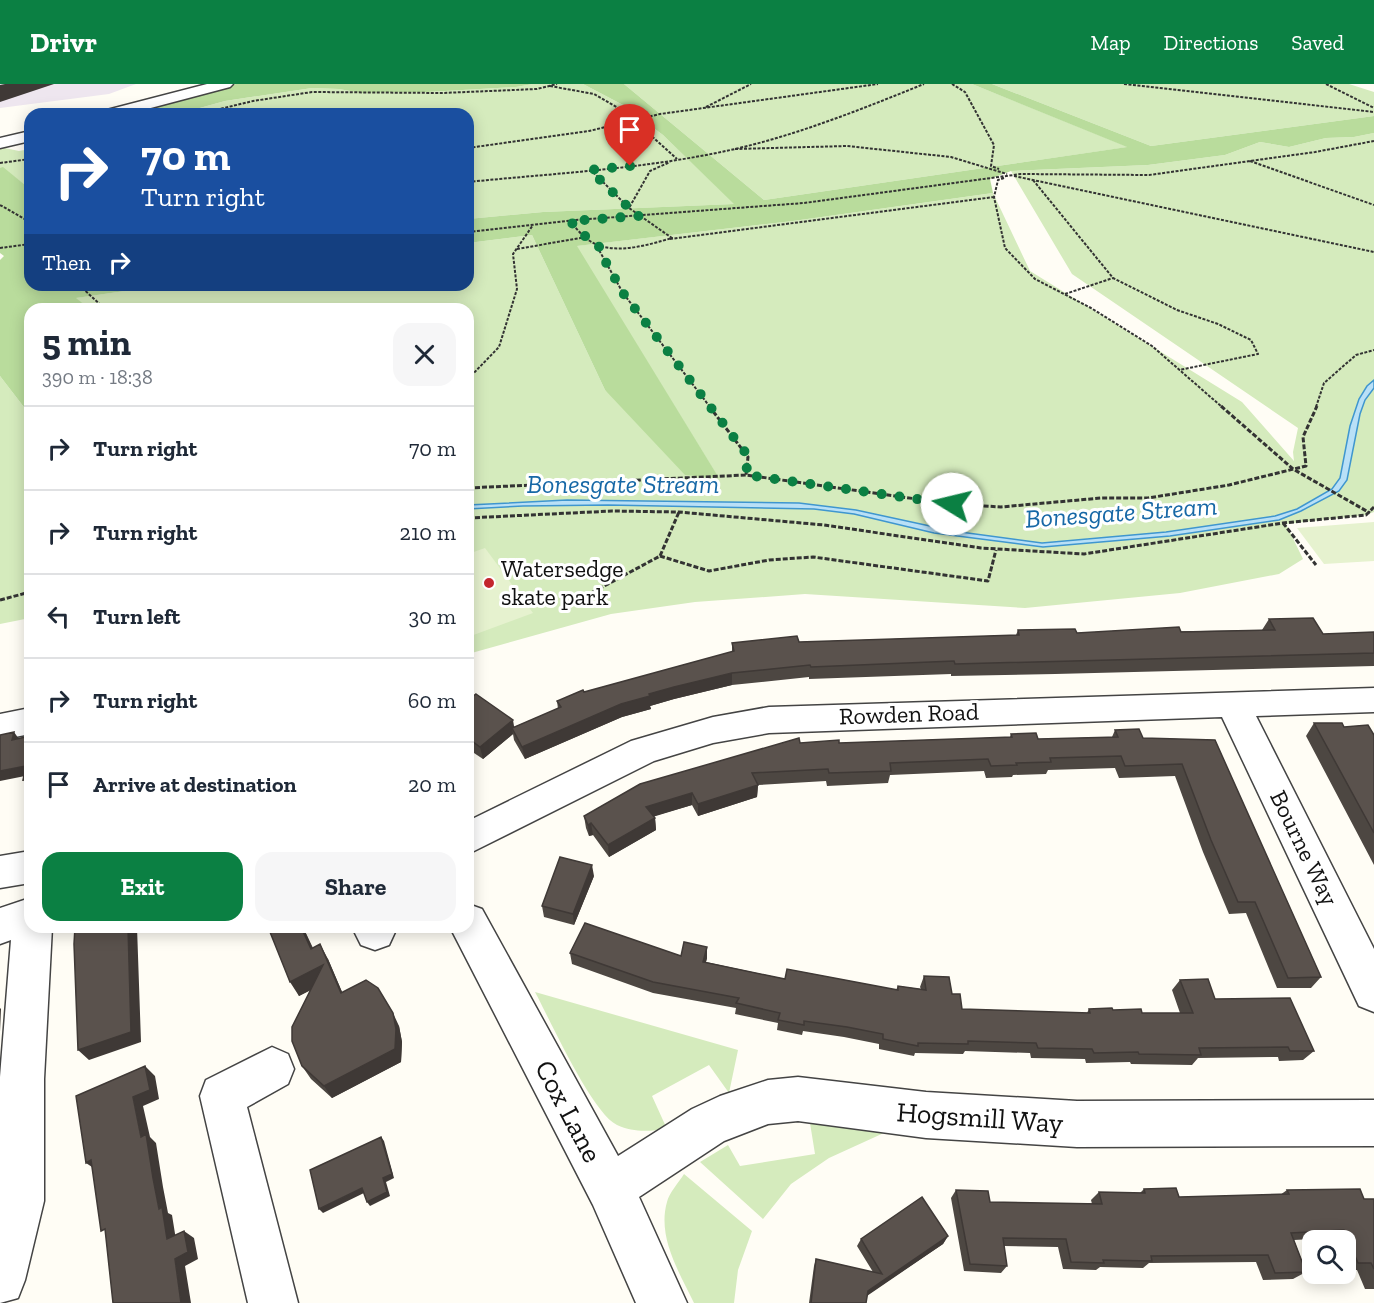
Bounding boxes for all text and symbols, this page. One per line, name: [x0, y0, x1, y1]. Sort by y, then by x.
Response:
text: Drivr: [30, 26, 97, 59]
text: Map: [1091, 30, 1131, 55]
text: Directions: [1164, 30, 1258, 55]
text: Saved: [1291, 30, 1344, 55]
pin: [604, 104, 655, 166]
icon: arrive: [613, 113, 646, 146]
text: 70 m: [141, 130, 231, 181]
icon: right: [42, 132, 120, 210]
text: Turn right: [141, 181, 265, 213]
icon: right: [103, 246, 136, 279]
text: Then: [42, 249, 91, 276]
text: 5 min: [42, 321, 131, 364]
button: close: [393, 323, 456, 386]
text: 390 m · 18:38: [42, 365, 153, 389]
icon: right: [42, 432, 75, 465]
text: Turn right: [93, 435, 197, 462]
text: 70 m: [409, 435, 456, 462]
water label: Bonesgate Stream: [527, 468, 719, 500]
position arrow: [920, 472, 984, 536]
water label: Bonesgate Stream: [1024, 489, 1218, 535]
icon: right: [42, 516, 75, 549]
text: Turn right: [93, 519, 197, 546]
text: 210 m: [400, 519, 456, 546]
place label: Watersedge skate park: [501, 554, 624, 611]
marker: Watersedge skate park: [482, 576, 496, 590]
icon: left: [42, 600, 75, 633]
text: Turn left: [93, 603, 180, 630]
text: 30 m: [409, 603, 456, 630]
icon: right: [42, 684, 75, 717]
text: Turn right: [93, 687, 197, 714]
text: 60 m: [408, 687, 456, 714]
street label: Rowden Road: [839, 697, 979, 730]
icon: arrive: [42, 768, 75, 801]
text: Arrive at destination: [93, 771, 296, 798]
text: 20 m: [408, 771, 456, 798]
street label: Bourne Way: [1264, 785, 1345, 911]
button: Exit: [42, 852, 243, 921]
button: Share: [255, 852, 456, 921]
street label: Cox Lane: [528, 1055, 609, 1168]
street label: Hogsmill Way: [896, 1095, 1065, 1140]
map controls: [1302, 1230, 1356, 1284]
button: search: [1302, 1230, 1356, 1284]

